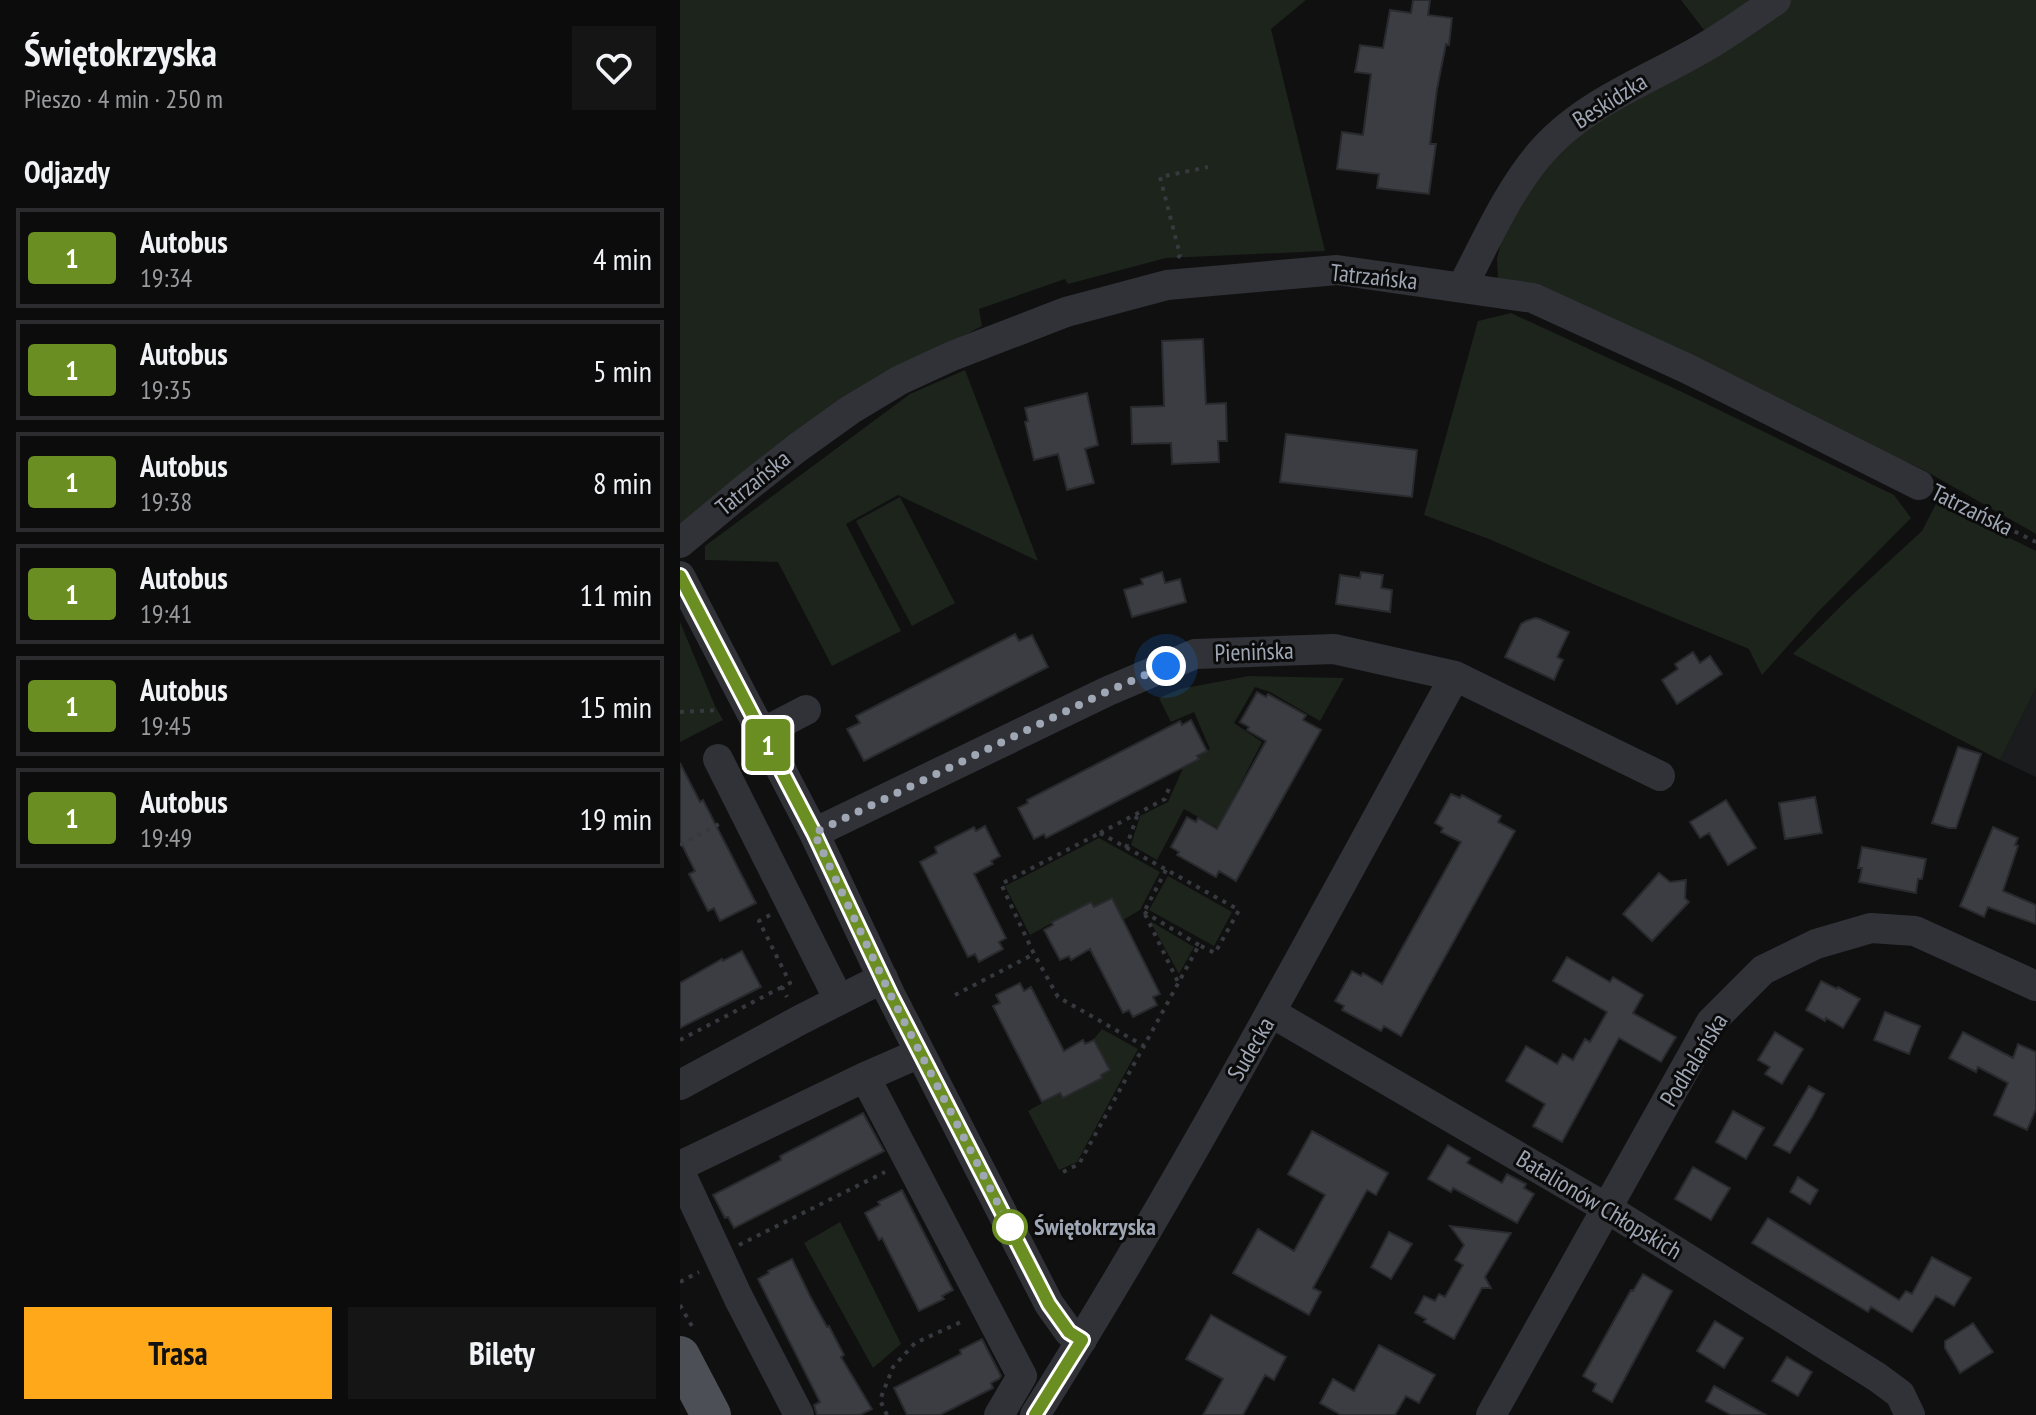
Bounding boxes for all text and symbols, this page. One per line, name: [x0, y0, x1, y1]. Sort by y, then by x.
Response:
button: heart: [572, 26, 656, 110]
text: Świętokrzyska: [24, 27, 217, 76]
street label: Beskidzka: [1567, 66, 1653, 135]
text: Pieszo · 4 min · 250 m: [24, 82, 223, 115]
text: Odjazdy: [24, 152, 110, 191]
text: Autobus: [140, 222, 228, 261]
text: 1: [65, 239, 79, 276]
text: 4 min: [593, 239, 652, 278]
street label: Tatrzańska: [1329, 257, 1419, 296]
text: 19:34: [140, 261, 192, 294]
text: Autobus: [140, 334, 228, 373]
text: 1: [65, 351, 79, 388]
text: 5 min: [593, 351, 652, 390]
text: 19:35: [140, 373, 192, 406]
street label: Tatrzańska: [709, 443, 796, 522]
text: Autobus: [140, 446, 228, 485]
text: 1: [65, 463, 79, 500]
text: 8 min: [593, 463, 652, 502]
street label: Tatrzańska: [1926, 476, 2018, 543]
text: 19:38: [140, 485, 192, 518]
text: Autobus: [140, 558, 228, 597]
text: 1: [65, 575, 79, 612]
text: 11 min: [579, 575, 652, 614]
text: 19:41: [140, 597, 192, 630]
street label: Pienińska: [1214, 635, 1294, 668]
your location: [1146, 646, 1186, 686]
text: Autobus: [140, 670, 228, 709]
text: 1: [65, 687, 79, 724]
text: 15 min: [579, 687, 652, 726]
text: 19:45: [140, 709, 192, 742]
line badge: 1: [742, 719, 794, 771]
text: 1: [761, 726, 775, 763]
text: Autobus: [140, 782, 228, 821]
text: 1: [65, 799, 79, 836]
text: 19 min: [579, 799, 652, 838]
text: 19:49: [140, 821, 192, 854]
street label: Podhalańska: [1653, 1008, 1734, 1112]
street label: Sudecka: [1220, 1011, 1281, 1086]
street label: Batalionów Chłopskich: [1511, 1143, 1688, 1266]
marker: Świętokrzyska: [993, 1210, 1027, 1244]
place label: Świętokrzyska: [1034, 1211, 1156, 1242]
button: Trasa: [24, 1307, 332, 1399]
button: Bilety: [348, 1307, 656, 1399]

